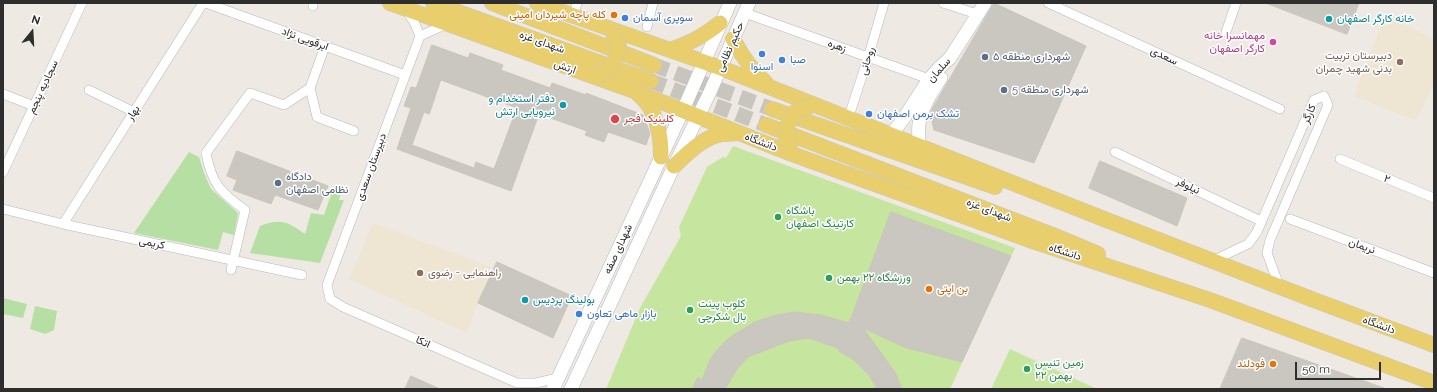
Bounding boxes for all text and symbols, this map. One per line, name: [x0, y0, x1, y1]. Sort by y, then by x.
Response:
place label: کله پاچه شیردان امینی: [509, 8, 606, 22]
marker: کله پاچه شیردان امینی: [609, 10, 619, 20]
place label: سوپری آسمان: [633, 11, 693, 25]
north arrow: [12, 12, 52, 52]
place label: خانه کارگر اصفهان: [1337, 12, 1414, 26]
text: N: [30, 13, 42, 28]
marker: سوپری آسمان: [620, 13, 630, 23]
marker: خانه کارگر اصفهان: [1324, 14, 1334, 24]
street label: حکیم نظامی: [713, 20, 747, 74]
street label: ابرقویی نژاد: [280, 24, 330, 54]
street label: شهدای غزه: [517, 28, 567, 56]
place label: مهمانسرا خانه کارگر اصفهان: [1204, 29, 1265, 55]
street label: زهره: [826, 37, 848, 55]
marker: مهمانسرا خانه کارگر اصفهان: [1268, 37, 1278, 47]
street label: سعدی: [1148, 44, 1180, 68]
street label: روحانی: [856, 45, 878, 77]
marker: اسنوا: [757, 49, 767, 59]
place label: دبیرستان تربیت بدنی شهید چمران: [1316, 49, 1392, 75]
place label: شهرداری منطقه ۵: [993, 50, 1070, 64]
marker: شهرداری منطقه ۵: [980, 52, 990, 62]
place label: صبا: [790, 53, 806, 67]
marker: صبا: [777, 55, 787, 65]
street label: سلمان: [924, 55, 954, 85]
street label: ارتش: [552, 57, 578, 77]
marker: دبیرستان تربیت بدنی شهید چمران: [1395, 57, 1405, 67]
street label: سجادیه پنجم: [25, 58, 61, 116]
place label: اسنوا: [751, 60, 773, 74]
place label: شهرداری منطقه 5: [1012, 83, 1089, 97]
marker: شهرداری منطقه 5: [999, 85, 1009, 95]
place label: دفتر استخدام و نیرویابی ارتش: [488, 92, 555, 118]
marker: دفتر استخدام و نیرویابی ارتش: [558, 100, 568, 110]
street label: کارگر: [1299, 102, 1319, 126]
street label: بهار: [123, 103, 143, 123]
place label: تشک برمن اصفهان: [877, 107, 959, 121]
marker: تشک برمن اصفهان: [864, 109, 874, 119]
place label: کلینیک فجر: [624, 112, 674, 126]
marker: کلینیک فجر: [609, 113, 621, 125]
street label: دانشگاه: [743, 130, 779, 154]
street label: دبیرستان سعدی: [353, 131, 389, 203]
place label: دادگاه نظامی اصفهان: [286, 170, 348, 196]
street label: ۲: [1382, 172, 1392, 186]
street label: نیلوفر: [1174, 175, 1202, 197]
marker: دادگاه نظامی اصفهان: [273, 178, 283, 188]
street label: شهدای غزه: [965, 195, 1013, 225]
place label: باشگاه کارتینگ اصفهان: [786, 204, 854, 230]
marker: باشگاه کارتینگ اصفهان: [773, 212, 783, 222]
street label: شهدای صفه: [601, 222, 635, 276]
street label: کریمی: [138, 234, 166, 252]
street label: نریمان: [1347, 235, 1377, 257]
street label: دانشگاه: [1047, 240, 1083, 264]
place label: راهنمایی - رضوی: [428, 266, 501, 280]
marker: راهنمایی - رضوی: [415, 268, 425, 278]
place label: ورزشگاه ۲۲ بهمن: [837, 271, 911, 285]
marker: ورزشگاه ۲۲ بهمن: [824, 273, 834, 283]
place label: بن اپتی: [937, 282, 968, 296]
marker: بن اپتی: [924, 284, 934, 294]
place label: بولینگ پردیس: [533, 293, 595, 307]
marker: بولینگ پردیس: [520, 295, 530, 305]
place label: کلوب پینت بال شکرچی: [698, 297, 746, 323]
marker: کلوب پینت بال شکرچی: [685, 305, 695, 315]
place label: بازار ماهی تعاون: [587, 307, 656, 321]
marker: بازار ماهی تعاون: [574, 309, 584, 319]
street label: دانشگاه: [1361, 313, 1397, 337]
street label: اتکا: [414, 333, 432, 351]
scale bar: [1297, 354, 1383, 380]
place label: زمین تنیس ۲۲ بهمن: [1035, 356, 1084, 382]
place label: فودلند: [1237, 357, 1265, 371]
marker: فودلند: [1268, 359, 1278, 369]
text: 50 m: [1302, 362, 1330, 376]
marker: زمین تنیس ۲۲ بهمن: [1022, 364, 1032, 374]

